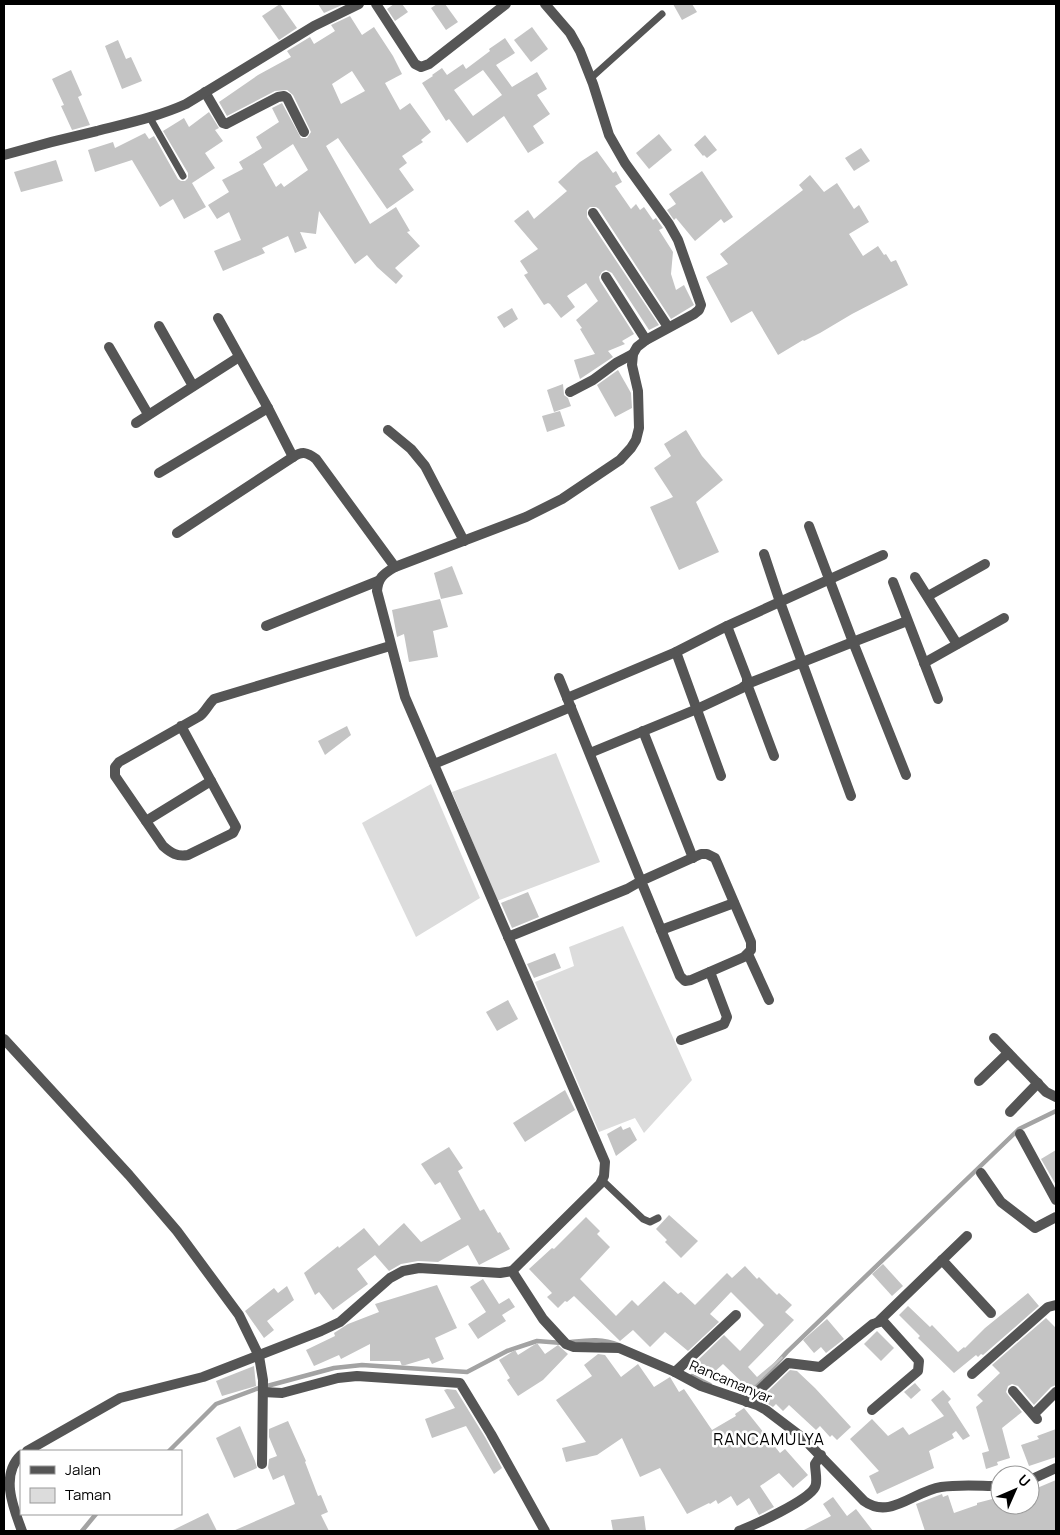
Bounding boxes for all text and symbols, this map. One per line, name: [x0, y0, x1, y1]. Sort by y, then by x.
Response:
street label: Rancamanyar: [687, 1355, 775, 1407]
district label: RANCAMULYA: [713, 1428, 825, 1450]
legend: [20, 1450, 182, 1515]
text: Jalan: [65, 1459, 101, 1480]
north arrow: [990, 1465, 1040, 1515]
text: U: [1014, 1470, 1035, 1491]
text: Taman: [65, 1484, 111, 1505]

